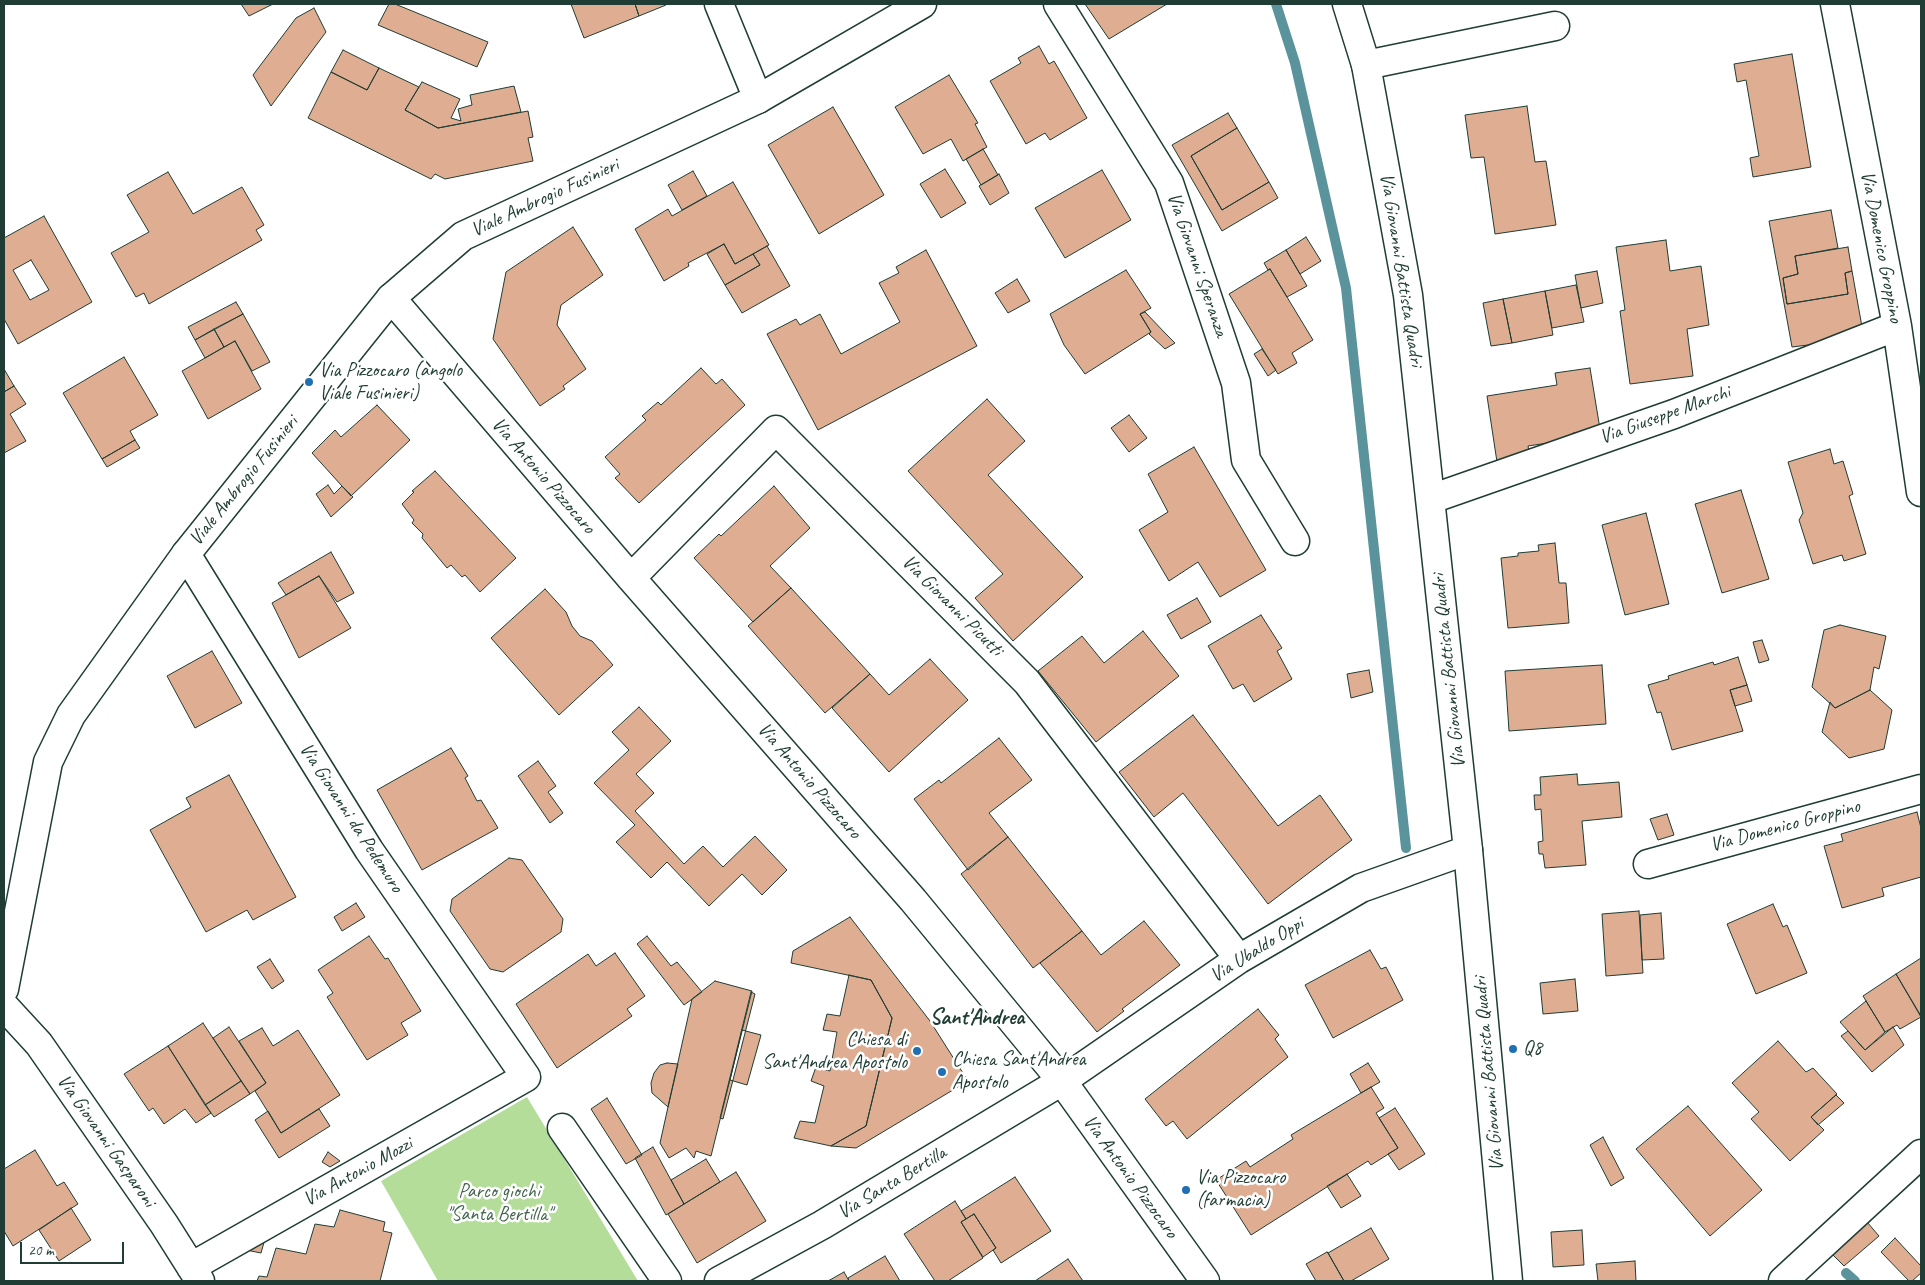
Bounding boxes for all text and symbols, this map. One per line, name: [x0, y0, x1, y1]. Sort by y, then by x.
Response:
street label: Viale Ambrogio Fusinieri: [467, 153, 623, 243]
street label: Via Domenico Groppino: [1855, 169, 1907, 325]
street label: Via Giovanni Battista Quadri: [1374, 172, 1428, 368]
street label: Via Giovanni Speranza: [1161, 190, 1233, 340]
place label: Via Pizzocaro (angolo Viale Fusinieri): [319, 359, 462, 406]
marker: Via Pizzocaro (angolo Viale Fusinieri): [303, 376, 315, 388]
street label: Via Giuseppe Marchi: [1596, 380, 1734, 450]
street label: Viale Ambrogio Fusinieri: [184, 411, 304, 551]
street label: Via Antonio Pizzocaro: [486, 413, 600, 539]
street label: Via Giovanni Picutti: [896, 550, 1008, 662]
street label: Via Giovanni Battista Quadri: [1427, 573, 1471, 769]
street label: Via Antonio Pizzocaro: [752, 718, 866, 844]
street label: Via Giovanni da Pedemuro: [294, 739, 408, 897]
street label: Via Domenico Groppino: [1708, 794, 1862, 858]
street label: Via Ubaldo Oppi: [1206, 912, 1308, 988]
street label: Via Giovanni Battista Quadri: [1469, 976, 1509, 1172]
district label: Sant'Andrea: [930, 1005, 1024, 1031]
place label: Chiesa di Sant'Andrea Apostolo: [762, 1028, 907, 1075]
place label: Q8: [1523, 1037, 1542, 1061]
marker: Q8: [1507, 1043, 1519, 1055]
marker: Chiesa di Sant'Andrea Apostolo: [911, 1045, 923, 1057]
place label: Chiesa Sant'Andrea Apostolo: [952, 1048, 1085, 1095]
marker: Chiesa Sant'Andrea Apostolo: [936, 1066, 948, 1078]
street label: Via Giovanni Gasparoni: [51, 1070, 161, 1212]
street label: Via Antonio Pizzocaro: [1077, 1111, 1183, 1243]
street label: Via Antonio Mozzi: [299, 1132, 417, 1212]
street label: Via Santa Bertilla: [833, 1141, 951, 1225]
place label: Via Pizzocaro (farmacia): [1196, 1166, 1285, 1213]
park label: Parco giochi "Santa Bertilla": [446, 1180, 552, 1227]
marker: Via Pizzocaro (farmacia): [1180, 1184, 1192, 1196]
scale bar: [22, 1232, 126, 1264]
text: 20 m: [28, 1241, 54, 1260]

